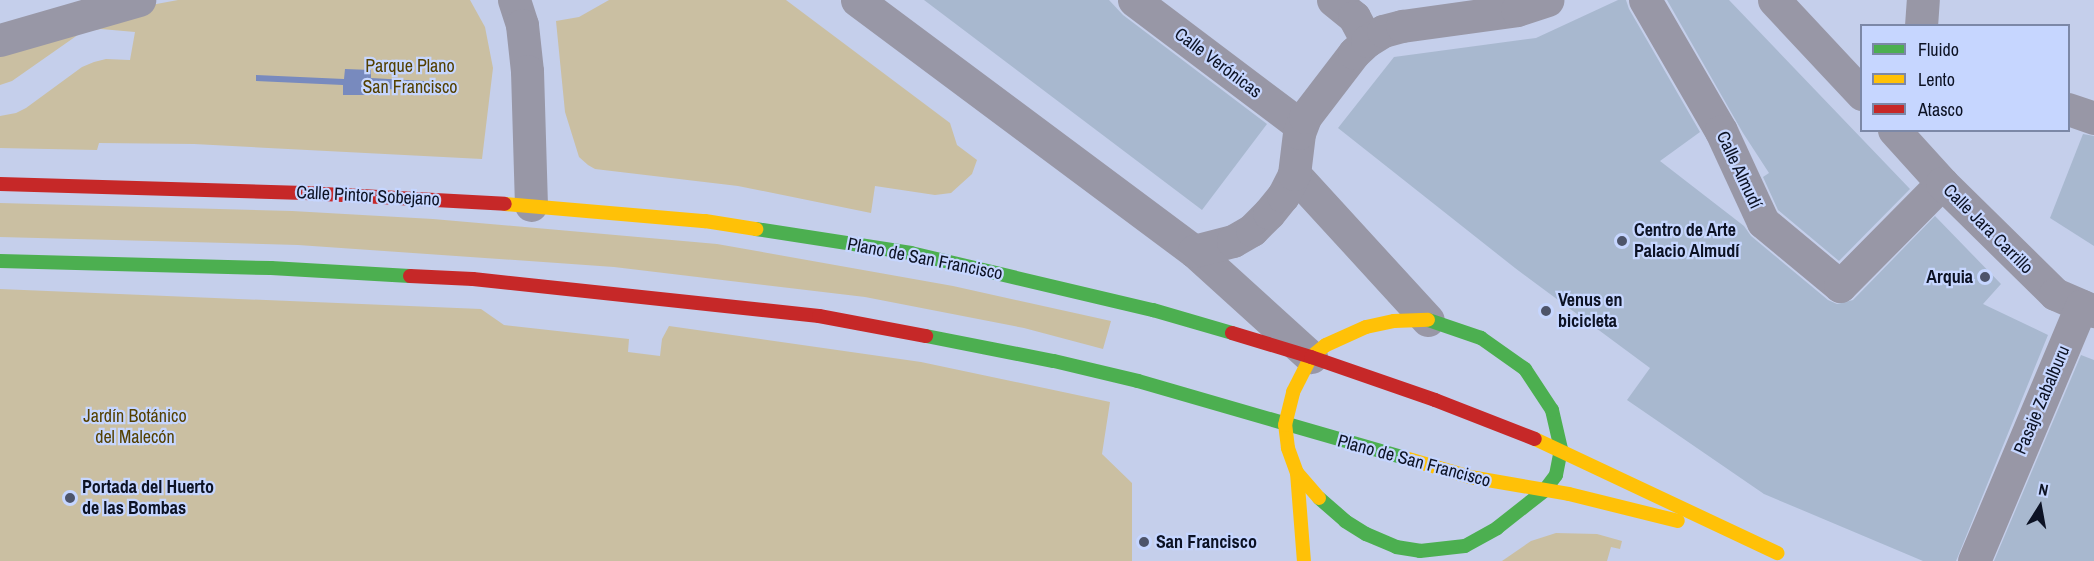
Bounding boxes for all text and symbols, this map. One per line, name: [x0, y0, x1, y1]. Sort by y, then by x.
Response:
street label: Calle Verónicas: [1170, 23, 1266, 103]
legend: [1860, 24, 2070, 132]
text: Fluido: [1918, 37, 1959, 62]
park label: Parque Plano San Francisco: [362, 56, 458, 98]
text: Lento: [1918, 67, 1955, 92]
text: Atasco: [1918, 97, 1963, 122]
street label: Calle Almudí: [1712, 128, 1766, 212]
street label: Calle Jara Carrillo: [1939, 180, 2037, 278]
street label: Calle Pintor Sobejano: [296, 181, 440, 211]
place label: Centro de Arte Palacio Almudí: [1634, 220, 1740, 262]
street label: Plano de San Francisco: [846, 233, 1004, 285]
marker: Centro de Arte Palacio Almudí: [1615, 234, 1629, 248]
place label: Arquia: [1926, 266, 1973, 288]
marker: Arquia: [1978, 270, 1992, 284]
place label: Venus en bicicleta: [1558, 290, 1623, 332]
marker: Venus en bicicleta: [1539, 304, 1553, 318]
street label: Pasaje Zabalburu: [2009, 343, 2075, 457]
park label: Jardín Botánico del Malecón: [83, 406, 187, 448]
street label: Plano de San Francisco: [1335, 430, 1493, 492]
place label: Portada del Huerto de las Bombas: [82, 477, 214, 520]
north arrow: [2010, 477, 2070, 537]
text: N: [2037, 478, 2050, 501]
marker: Portada del Huerto de las Bombas: [63, 491, 77, 505]
place label: San Francisco: [1156, 531, 1257, 553]
marker: San Francisco: [1137, 535, 1151, 549]

